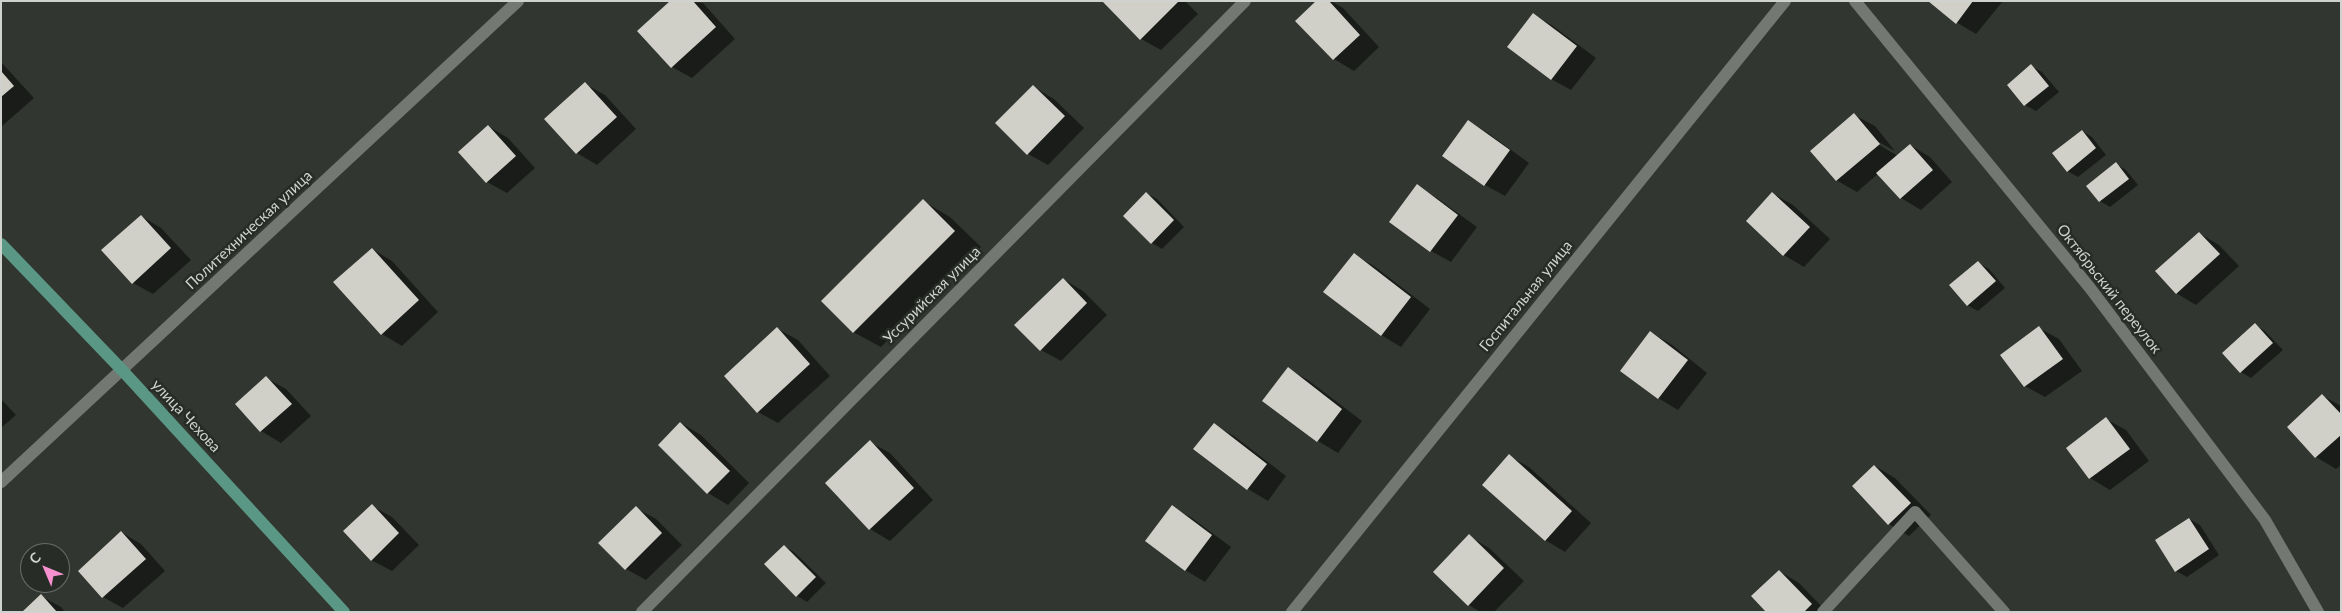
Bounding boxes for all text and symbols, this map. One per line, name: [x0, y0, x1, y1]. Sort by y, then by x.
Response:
street label: Политехническая улица: [182, 167, 316, 293]
street label: Октябрьский переулок: [2053, 221, 2165, 357]
street label: Госпитальная улица: [1476, 237, 1576, 355]
street label: Уссурийская улица: [880, 243, 984, 347]
street label: улица Чехова: [148, 376, 224, 456]
north arrow: [20, 543, 70, 593]
text: С: [25, 548, 44, 567]

